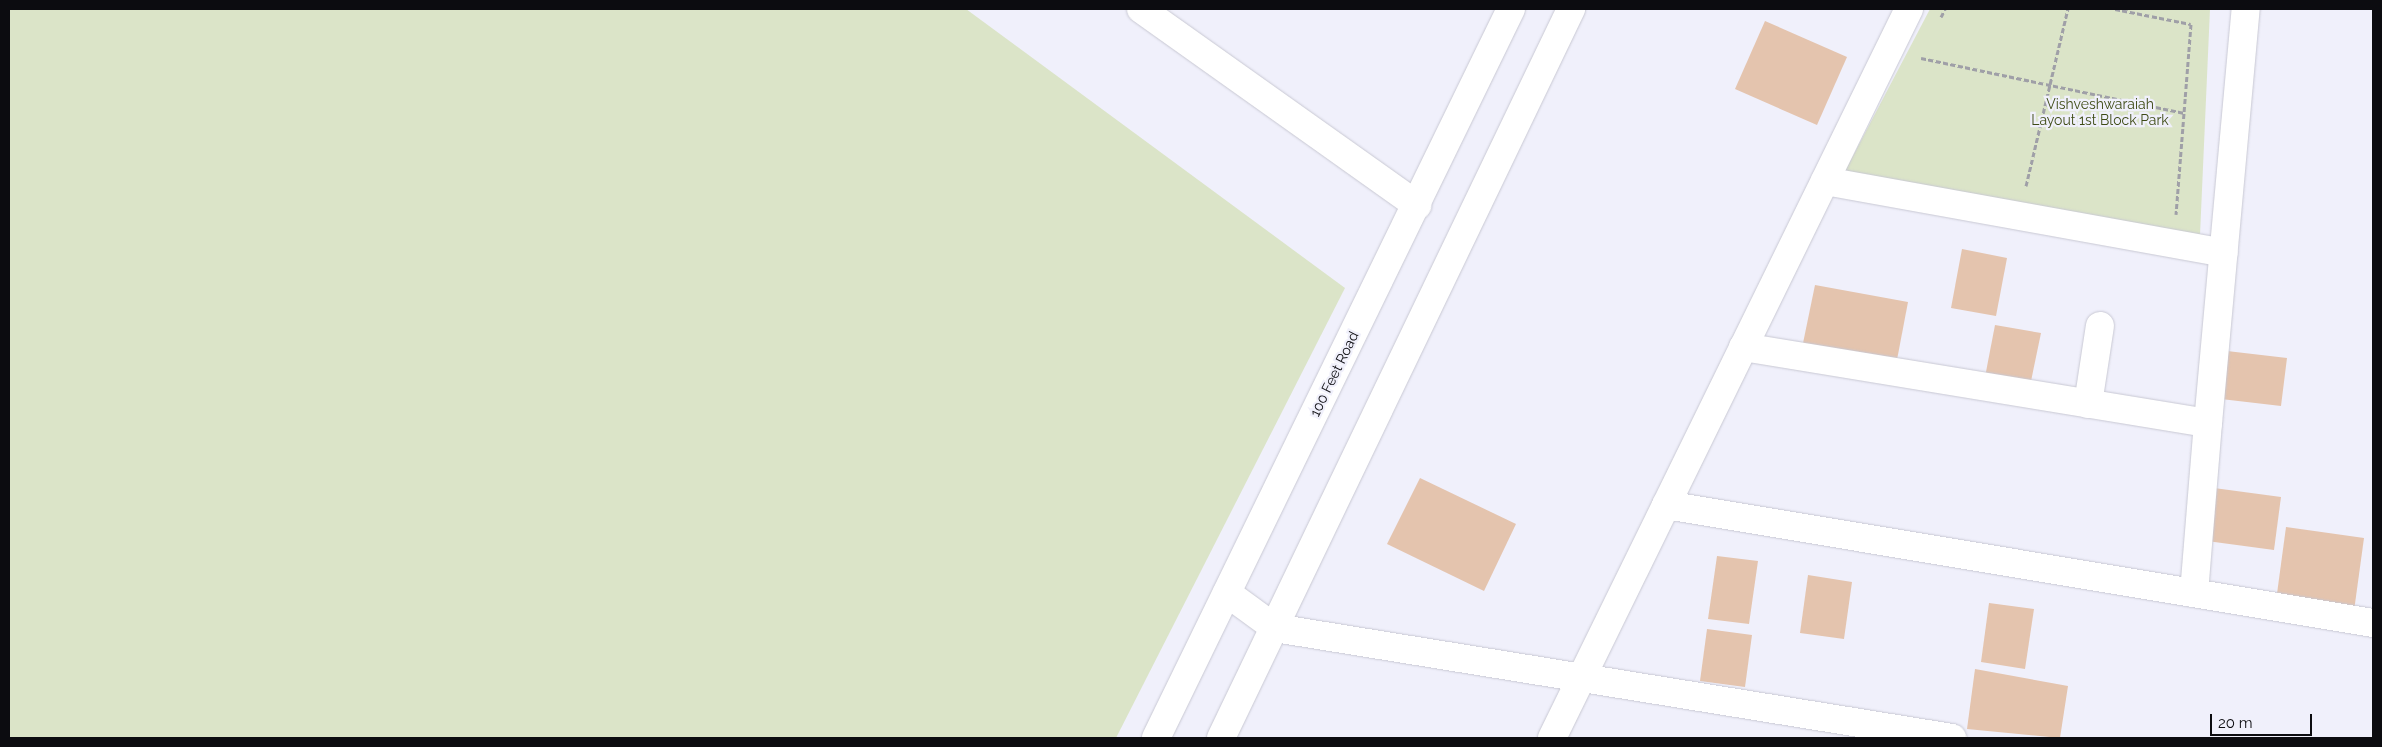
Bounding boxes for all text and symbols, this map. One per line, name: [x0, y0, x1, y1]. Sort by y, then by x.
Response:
park label: Vishveshwaraiah Layout 1st Block Park: [2031, 96, 2169, 128]
street label: 100 Feet Road: [1306, 329, 1362, 419]
scale bar: [2212, 704, 2314, 736]
text: 20 m: [2218, 714, 2253, 732]

